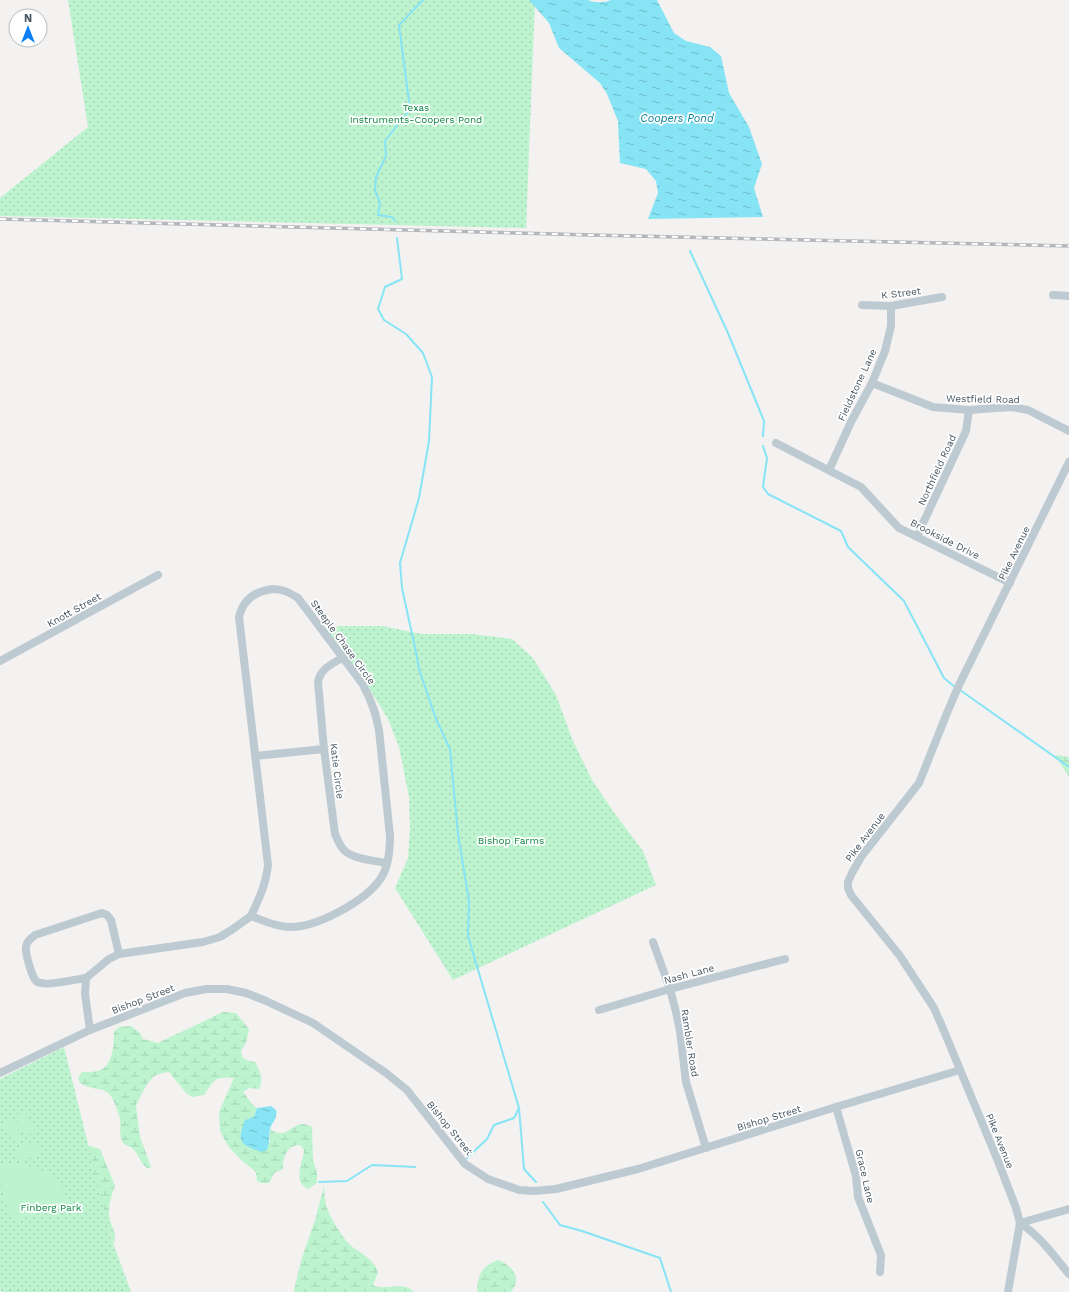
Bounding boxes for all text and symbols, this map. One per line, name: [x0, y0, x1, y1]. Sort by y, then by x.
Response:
north arrow: [8, 8, 48, 48]
text: N: [24, 12, 32, 25]
park label: Texas Instruments-Coopers Pond: [350, 102, 482, 125]
water label: Coopers Pond: [640, 112, 715, 125]
street label: K Street: [881, 285, 922, 301]
street label: Fieldstone Lane: [835, 347, 879, 423]
street label: Westfield Road: [946, 393, 1020, 405]
street label: Northfield Road: [916, 433, 958, 507]
street label: Brookside Drive: [909, 517, 982, 561]
street label: Pike Avenue: [996, 524, 1032, 582]
street label: Knott Street: [45, 590, 104, 629]
street label: Steeple Chase Circle: [309, 598, 377, 687]
street label: Katie Circle: [328, 743, 346, 800]
street label: Pike Avenue: [843, 810, 887, 864]
park label: Bishop Farms: [478, 835, 544, 846]
street label: Nash Lane: [663, 962, 715, 986]
street label: Bishop Street: [110, 982, 177, 1016]
street label: Rambler Road: [679, 1008, 701, 1078]
street label: Bishop Street: [425, 1099, 476, 1158]
street label: Bishop Street: [736, 1103, 803, 1133]
street label: Pike Avenue: [984, 1112, 1016, 1170]
street label: Grace Lane: [853, 1148, 877, 1204]
park label: Finberg Park: [20, 1202, 82, 1213]

